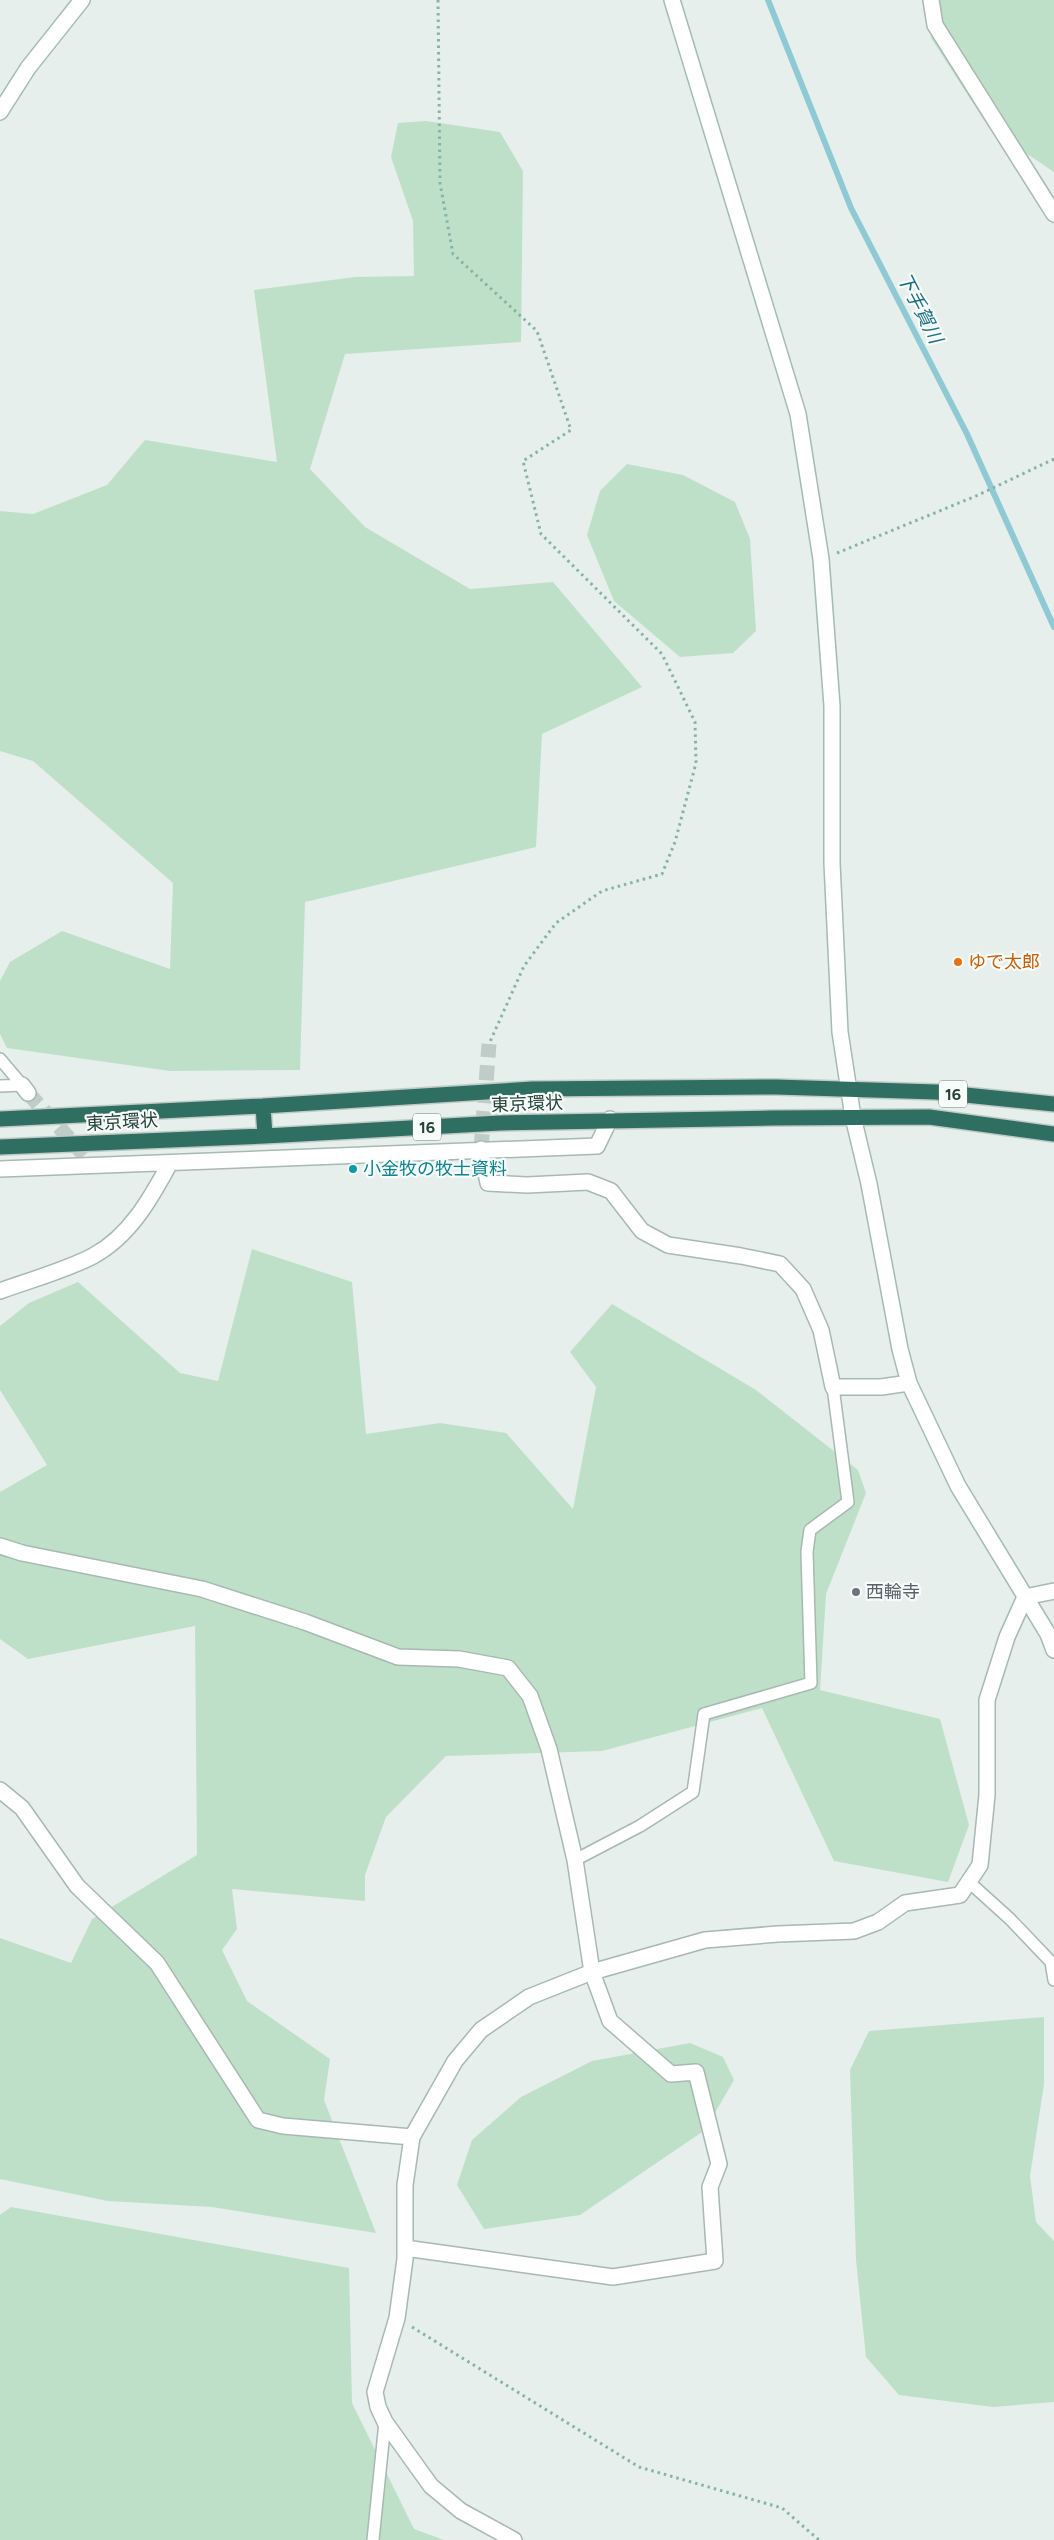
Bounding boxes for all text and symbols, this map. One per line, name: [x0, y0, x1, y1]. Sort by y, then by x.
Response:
water label: 下手賀川: [892, 269, 948, 349]
place label: ゆで太郎: [968, 951, 1040, 973]
marker: ゆで太郎: [952, 956, 964, 968]
road number: 16: [939, 1080, 967, 1108]
street label: 東京環状: [491, 1092, 563, 1116]
street label: 東京環状: [85, 1109, 159, 1135]
road number: 16: [413, 1114, 441, 1140]
place label: 小金牧の牧士資料: [363, 1158, 507, 1180]
marker: 小金牧の牧士資料: [347, 1163, 359, 1175]
place label: 西輪寺: [866, 1581, 920, 1603]
marker: 西輪寺: [850, 1586, 862, 1598]

